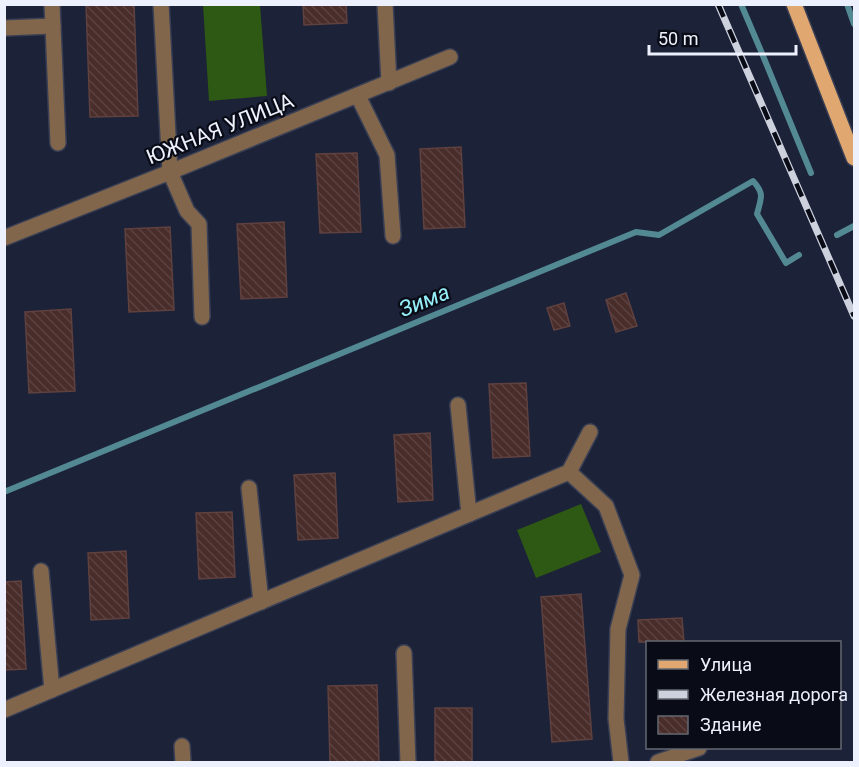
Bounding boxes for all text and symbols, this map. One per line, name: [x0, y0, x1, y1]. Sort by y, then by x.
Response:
scale bar: [649, 18, 796, 56]
text: 50 m: [658, 28, 698, 49]
street label: ЮЖНАЯ УЛИЦА: [143, 88, 297, 169]
water label: Зима: [395, 279, 453, 322]
legend: [646, 641, 841, 749]
text: Улица: [700, 654, 752, 675]
text: Железная дорога: [700, 684, 848, 705]
text: Здание: [700, 714, 762, 735]

